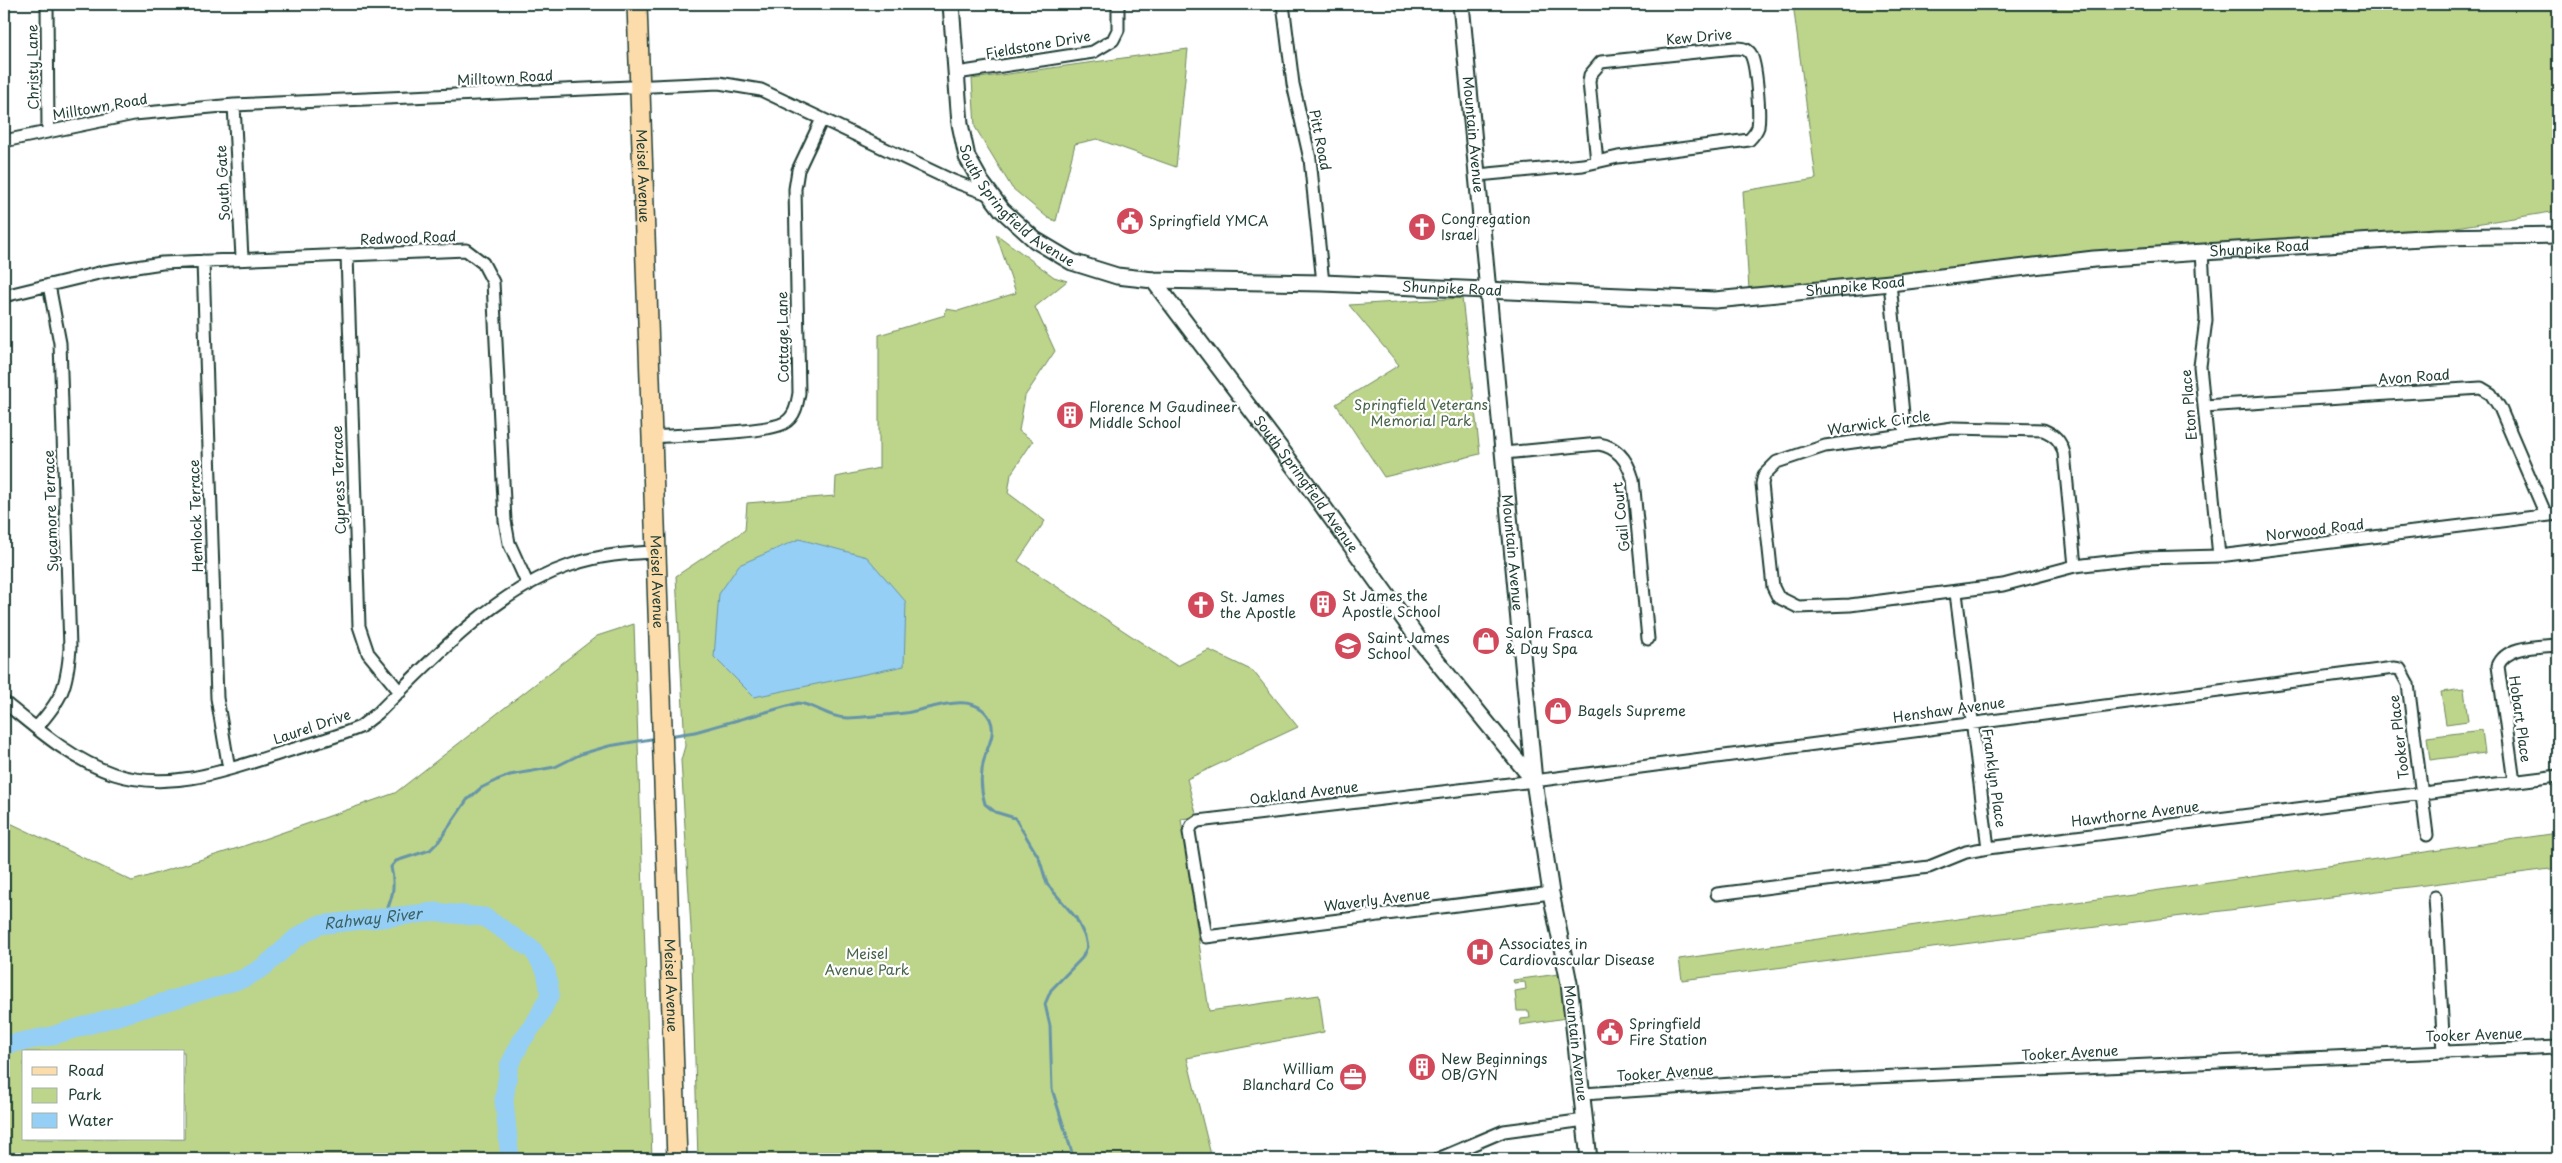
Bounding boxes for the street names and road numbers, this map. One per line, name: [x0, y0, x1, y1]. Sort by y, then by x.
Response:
street label: Kew Drive: [1665, 23, 1733, 50]
street label: Christy Lane: [21, 24, 44, 110]
street label: Fieldstone Drive: [984, 25, 1092, 64]
street label: Milltown Road: [456, 64, 554, 91]
street label: Mountain Avenue: [1458, 75, 1490, 194]
street label: Milltown Road: [51, 88, 149, 125]
street label: Pitt Road: [1304, 108, 1337, 172]
street label: Meisel Avenue: [631, 129, 656, 223]
street label: South Springfield Avenue: [955, 142, 1079, 271]
street label: South Gate: [210, 145, 235, 221]
street label: Redwood Road: [359, 225, 457, 250]
street label: Shunpike Road: [2209, 234, 2310, 262]
street label: Shunpike Road: [1804, 270, 1906, 301]
street label: Shunpike Road: [1402, 275, 1503, 301]
street label: Cottage Lane: [771, 291, 794, 383]
street label: Avon Road: [2377, 364, 2451, 389]
street label: Eton Place: [2175, 369, 2202, 441]
street label: Warwick Circle: [1826, 405, 1932, 440]
street label: South Springfield Avenue: [1249, 411, 1364, 557]
street label: Cypress Terrace: [326, 425, 351, 535]
street label: Sycamore Terrace: [38, 450, 63, 572]
street label: Hemlock Terrace: [183, 459, 208, 573]
street label: Gail Court: [1606, 481, 1635, 553]
street label: Mountain Avenue: [1497, 493, 1529, 612]
street label: Norwood Road: [2265, 513, 2365, 546]
street label: Meisel Avenue: [645, 534, 670, 629]
street label: Hobart Place: [2504, 674, 2537, 764]
street label: Henshaw Avenue: [1892, 691, 2007, 728]
street label: Tooker Place: [2383, 694, 2414, 780]
street label: Laurel Drive: [270, 703, 353, 750]
street label: Franklyn Place: [1977, 727, 2012, 829]
street label: Oakland Avenue: [1248, 775, 1360, 810]
street label: Hawthorne Avenue: [2070, 795, 2201, 832]
street label: Waverly Avenue: [1323, 883, 1431, 916]
street label: Meisel Avenue: [659, 938, 684, 1033]
street label: Mountain Avenue: [1559, 984, 1593, 1102]
street label: Tooker Avenue: [2425, 1022, 2523, 1047]
street label: Tooker Avenue: [2021, 1039, 2119, 1066]
street label: Tooker Avenue: [1616, 1059, 1714, 1086]

